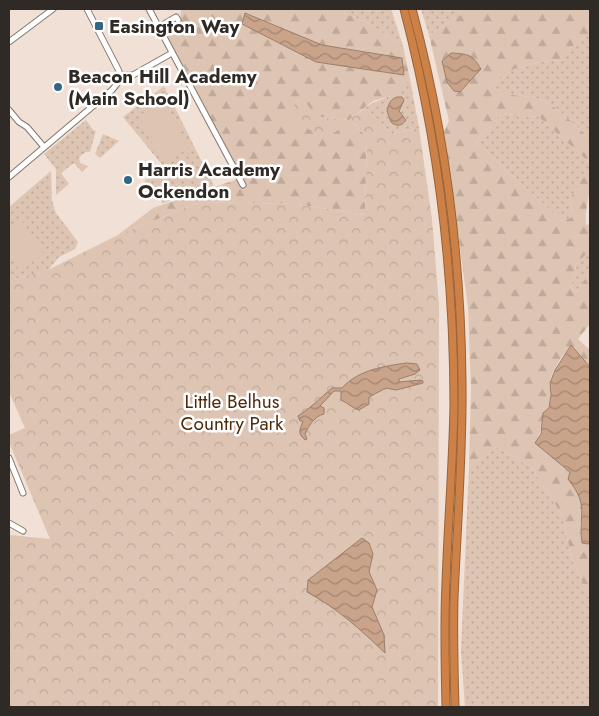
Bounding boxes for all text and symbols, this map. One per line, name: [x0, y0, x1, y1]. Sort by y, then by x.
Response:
place label: Easington Way: [109, 13, 240, 40]
marker: Easington Way: [93, 20, 105, 32]
place label: Beacon Hill Academy (Main School): [68, 63, 258, 112]
marker: Beacon Hill Academy (Main School): [52, 81, 64, 93]
place label: Harris Academy Ockendon: [138, 156, 281, 205]
marker: Harris Academy Ockendon: [122, 174, 134, 186]
park label: Little Belhus Country Park: [181, 388, 284, 437]

